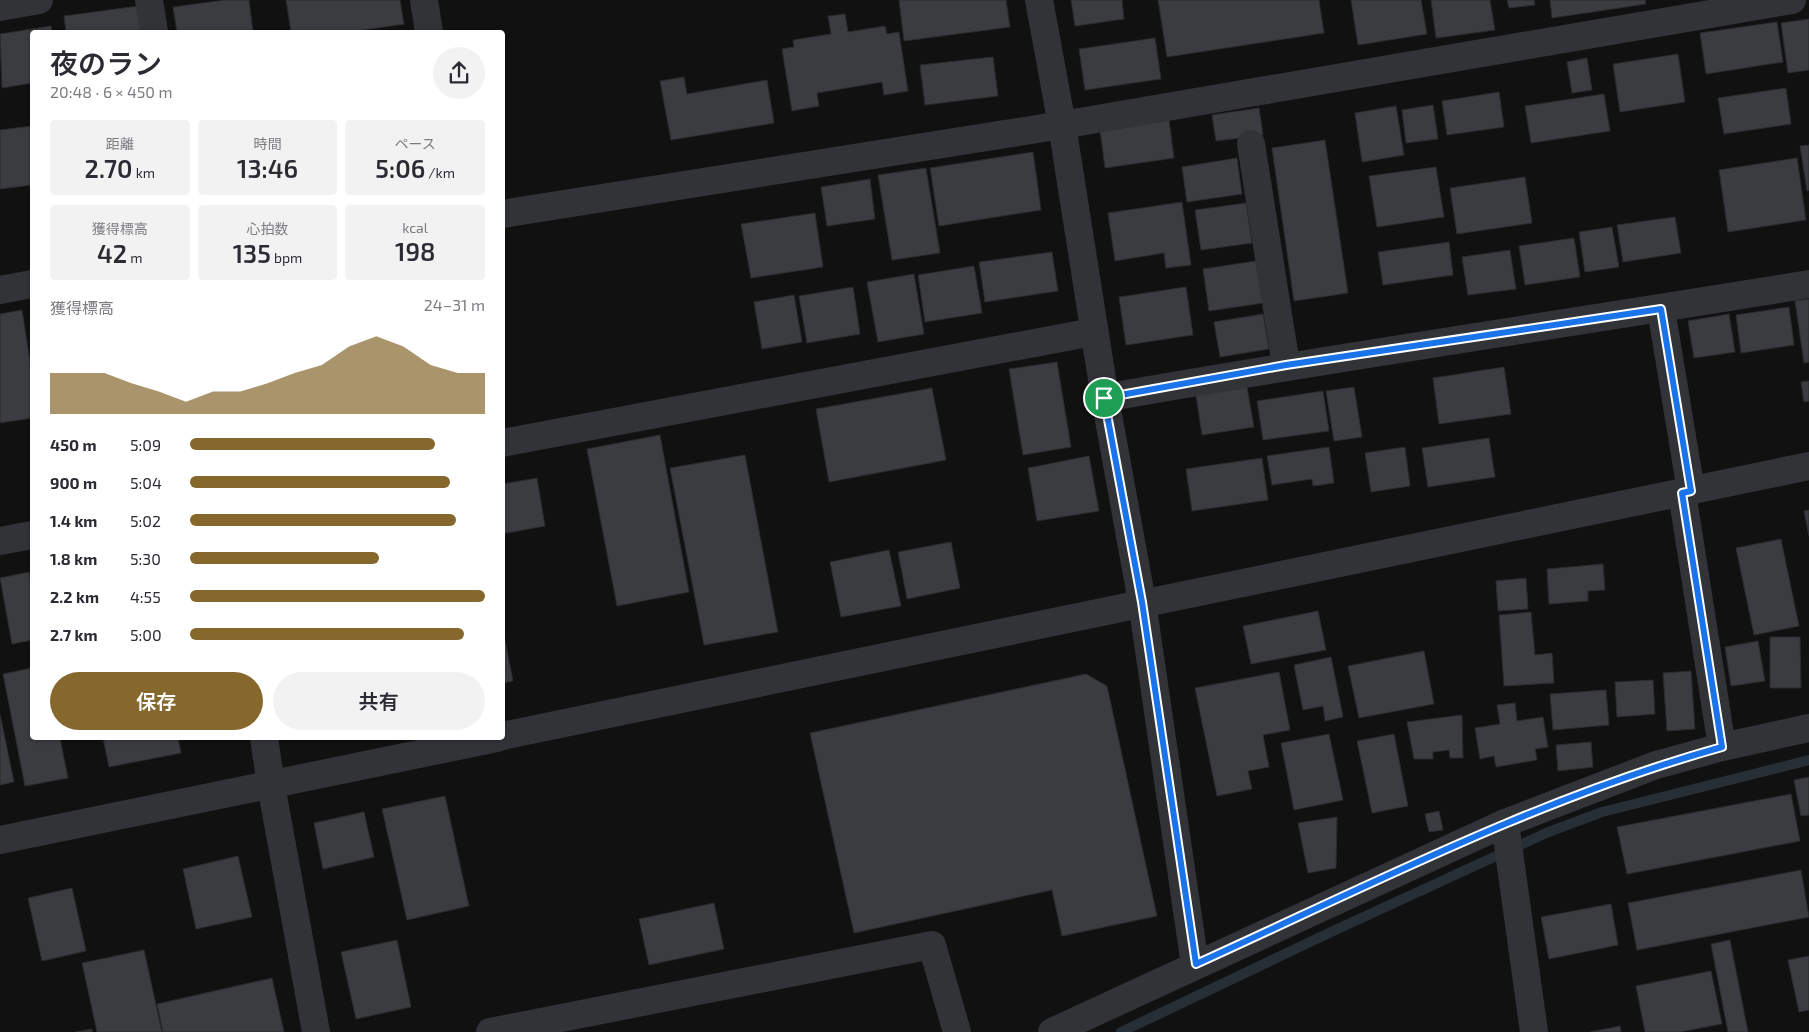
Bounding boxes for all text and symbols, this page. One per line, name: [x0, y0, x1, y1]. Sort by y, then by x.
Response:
text: 夜のラン: [50, 46, 162, 80]
button: share: [433, 47, 485, 99]
text: 20:48 · 6 × 450 m: [50, 82, 173, 101]
text: 距離: [106, 135, 134, 152]
text: 時間: [253, 135, 281, 152]
text: ペース: [395, 135, 436, 152]
text: 2.70: [85, 153, 133, 183]
text: 13:46: [237, 153, 298, 183]
text: 5:06: [375, 153, 425, 183]
text: km: [133, 164, 155, 181]
text: /km: [425, 164, 455, 181]
text: kcal: [402, 219, 428, 236]
text: 獲得標高: [92, 220, 148, 237]
text: 心拍数: [246, 220, 288, 237]
text: 198: [395, 236, 435, 266]
text: 42: [97, 238, 127, 268]
text: 135: [233, 238, 271, 268]
text: m: [127, 249, 143, 266]
text: bpm: [271, 249, 302, 266]
text: 24–31 m: [424, 295, 485, 314]
text: 獲得標高: [50, 298, 114, 317]
pin: [1083, 377, 1125, 419]
icon: arrive: [1090, 384, 1118, 412]
text: 450 m: [50, 435, 97, 454]
text: 5:09: [130, 435, 161, 454]
text: 900 m: [50, 473, 97, 492]
text: 5:04: [130, 473, 162, 492]
text: 1.4 km: [50, 511, 97, 530]
text: 5:02: [130, 511, 161, 530]
text: 1.8 km: [50, 549, 97, 568]
text: 5:30: [130, 549, 161, 568]
text: 2.2 km: [50, 587, 99, 606]
text: 4:55: [130, 587, 161, 606]
text: 2.7 km: [50, 625, 98, 644]
text: 5:00: [130, 625, 162, 644]
button: 保存: [50, 672, 263, 730]
button: 共有: [273, 672, 485, 730]

